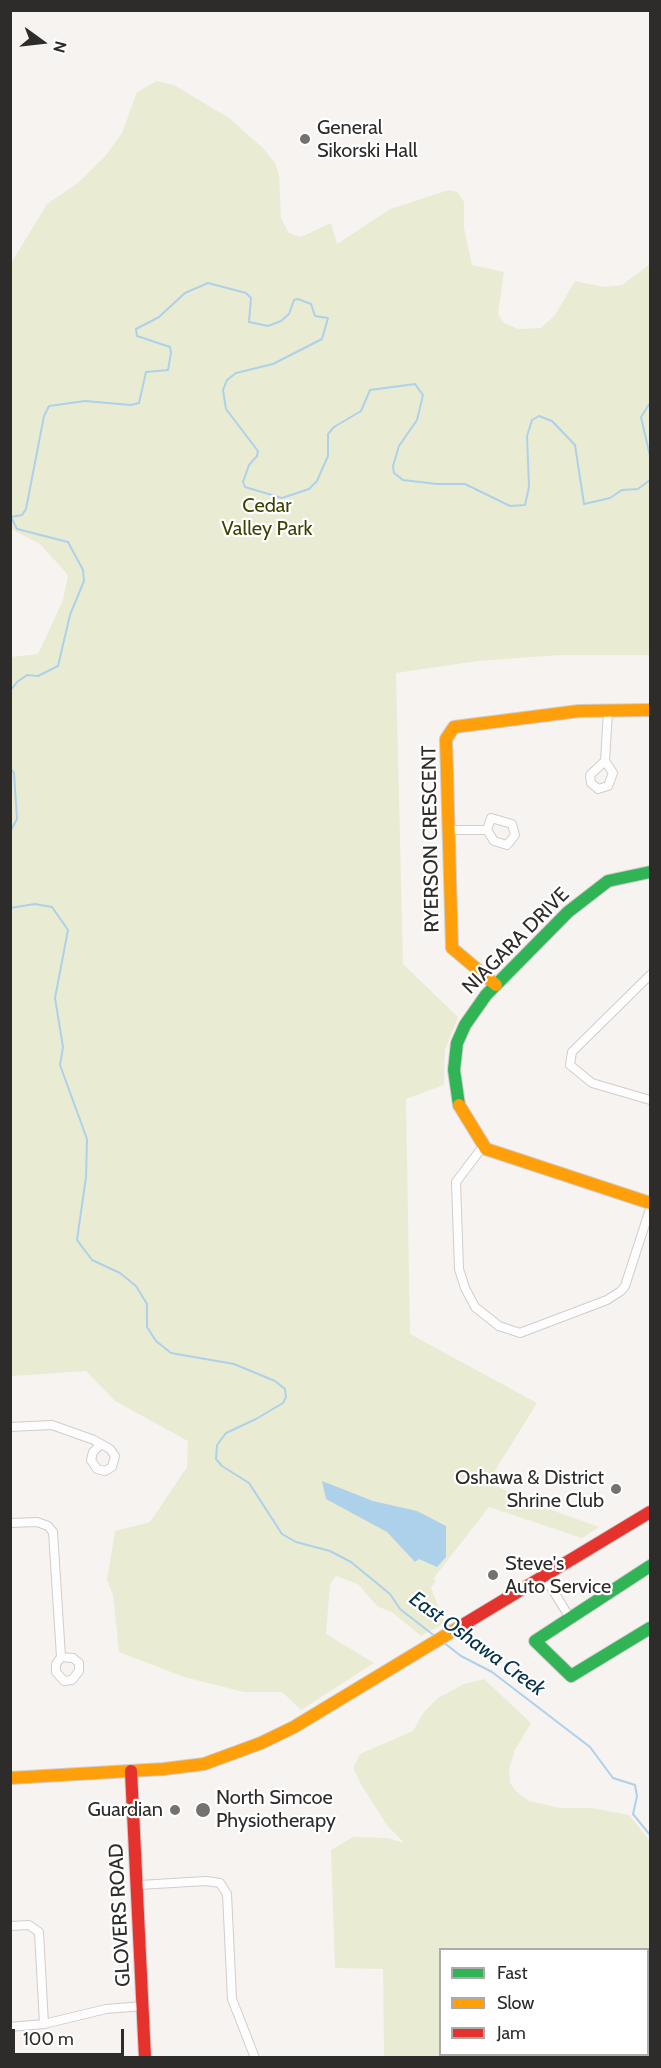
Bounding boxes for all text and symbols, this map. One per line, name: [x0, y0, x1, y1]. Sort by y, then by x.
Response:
north arrow: [12, 12, 72, 72]
text: N: [49, 39, 71, 55]
place label: General Sikorski Hall: [317, 116, 418, 163]
marker: General Sikorski Hall: [298, 132, 312, 146]
park label: Cedar Valley Park: [221, 494, 313, 541]
street label: RYERSON CRESCENT: [417, 745, 445, 933]
street label: NIAGARA DRIVE: [458, 883, 574, 999]
place label: Oshawa & District Shrine Club: [455, 1466, 604, 1513]
marker: Oshawa & District Shrine Club: [609, 1482, 623, 1496]
place label: Steve's Auto Service: [505, 1552, 611, 1599]
marker: Steve's Auto Service: [486, 1568, 500, 1582]
water label: East Oshawa Creek: [404, 1586, 550, 1702]
place label: North Simcoe Physiotherapy: [216, 1786, 336, 1833]
place label: Guardian: [87, 1798, 163, 1822]
marker: North Simcoe Physiotherapy: [194, 1801, 212, 1819]
marker: Guardian: [168, 1803, 182, 1817]
street label: GLOVERS ROAD: [104, 1843, 136, 1987]
legend: [439, 1948, 649, 2056]
text: Fast: [497, 1962, 528, 1984]
text: Slow: [497, 1992, 534, 2014]
scale bar: [15, 2017, 128, 2055]
text: Jam: [497, 2022, 526, 2044]
text: 100 m: [23, 2028, 74, 2050]

